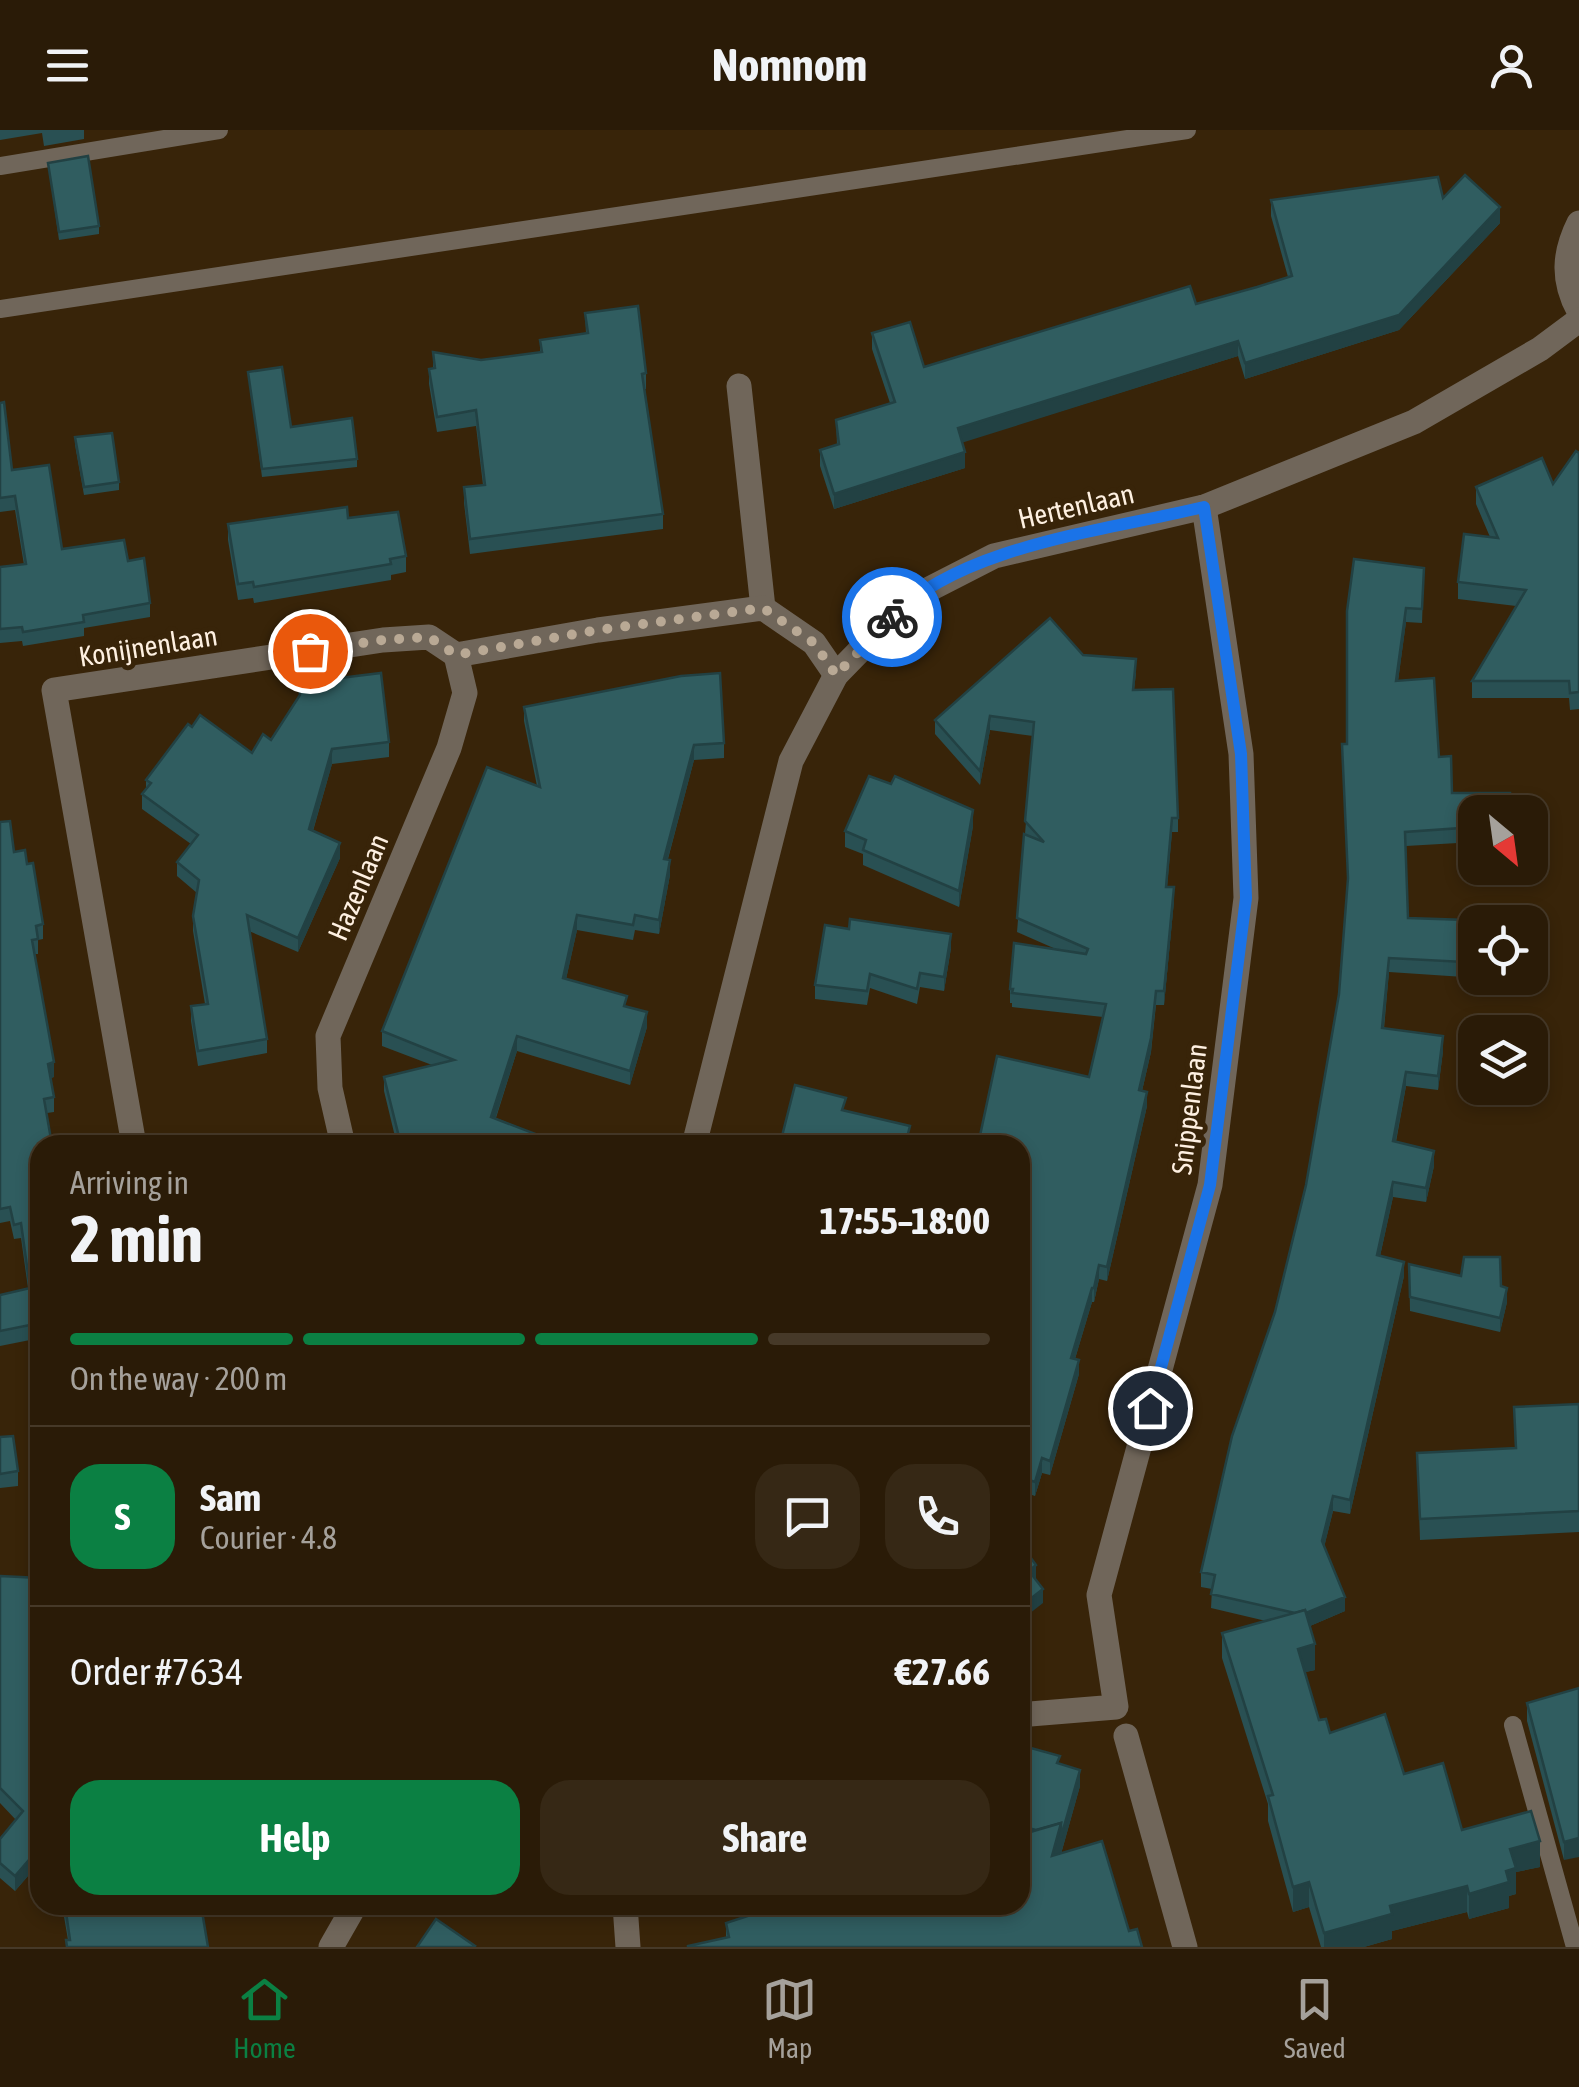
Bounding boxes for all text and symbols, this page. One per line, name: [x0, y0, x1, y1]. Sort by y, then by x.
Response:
icon: menu: [40, 38, 95, 93]
icon: person: [1484, 38, 1539, 93]
text: Nomnom: [712, 39, 867, 91]
street label: Hertenlaan: [1015, 477, 1137, 535]
courier: [842, 567, 942, 667]
icon: bike: [865, 590, 920, 645]
pin: [268, 609, 353, 694]
street label: Konijnenlaan: [77, 619, 219, 673]
icon: bag: [283, 624, 338, 679]
north arrow: [1458, 795, 1548, 885]
map controls: [1458, 795, 1548, 1105]
street label: Hazenlaan: [321, 829, 395, 945]
button: locate: [1458, 905, 1548, 995]
button: layers: [1458, 1015, 1548, 1105]
street label: Snippenlaan: [1165, 1042, 1213, 1176]
text: Arriving in: [70, 1164, 189, 1201]
text: 17:55–18:00: [820, 1199, 990, 1242]
text: 2 min: [70, 1201, 203, 1276]
text: On the way · 200 m: [70, 1360, 287, 1397]
pin: [1108, 1366, 1193, 1451]
icon: home: [1123, 1381, 1178, 1436]
button: chat: [755, 1464, 860, 1569]
button: phone: [885, 1464, 990, 1569]
text: Sam: [200, 1476, 261, 1519]
text: S: [115, 1495, 130, 1538]
text: Courier · 4.8: [200, 1519, 337, 1556]
text: Order #7634: [70, 1650, 243, 1693]
text: €27.66: [895, 1650, 990, 1693]
button: Help: [70, 1780, 520, 1895]
button: Share: [540, 1780, 990, 1895]
tab: Home: [233, 1972, 296, 2064]
tab: Map: [762, 1972, 817, 2064]
tab: Saved: [1284, 1972, 1346, 2064]

